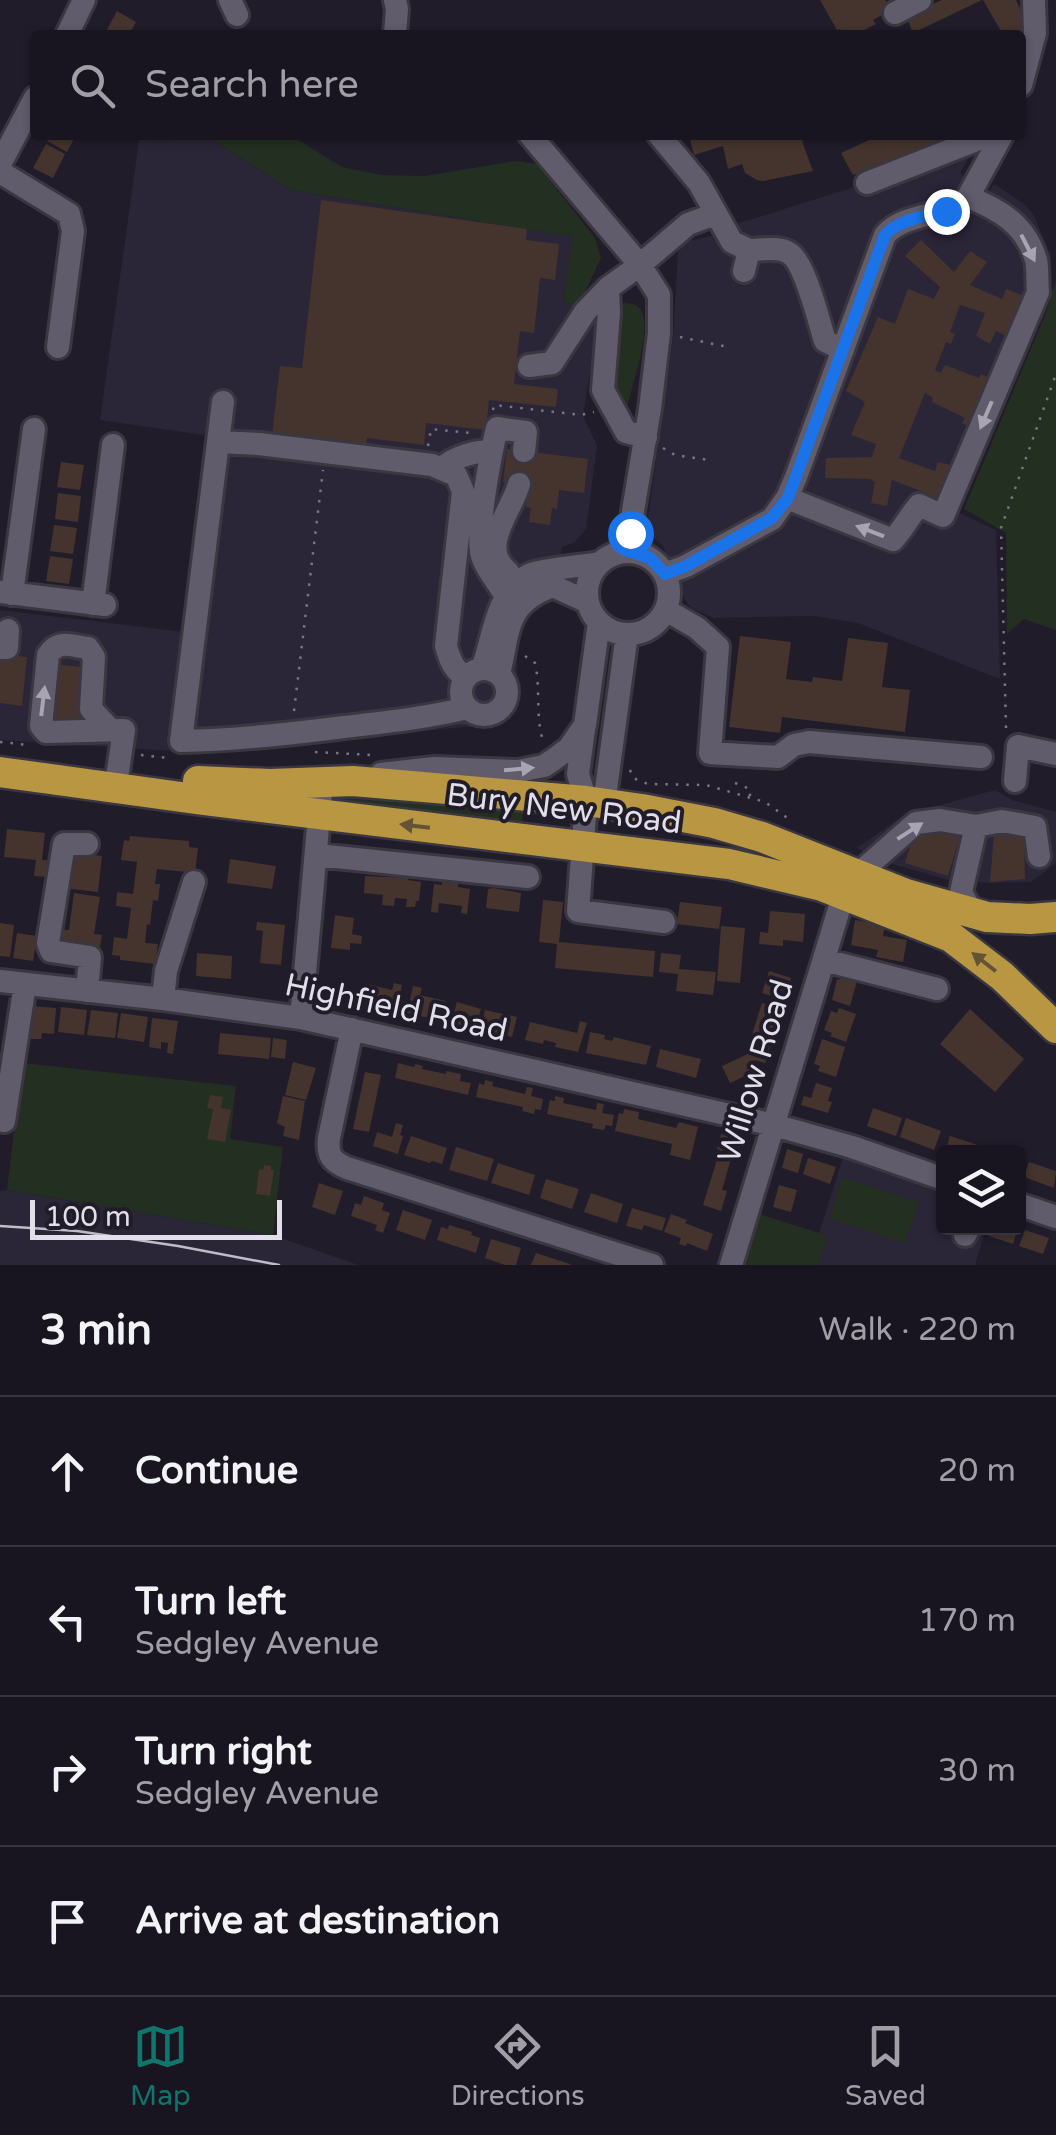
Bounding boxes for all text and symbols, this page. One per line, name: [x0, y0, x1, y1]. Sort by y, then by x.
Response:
search box: [30, 30, 1026, 140]
icon: search: [65, 58, 120, 113]
text: Search here: [145, 62, 359, 108]
route end: [924, 189, 970, 235]
one-way arrow: [1020, 233, 1037, 262]
one-way arrow: [978, 400, 994, 430]
route start: [608, 511, 654, 557]
one-way arrow: [855, 523, 885, 538]
one-way arrow: [35, 684, 51, 716]
one-way arrow: [504, 761, 535, 777]
street label: Bury New Road: [444, 776, 684, 842]
one-way arrow: [399, 818, 431, 834]
one-way arrow: [897, 822, 924, 841]
one-way arrow: [972, 952, 997, 973]
street label: Highfield Road: [281, 966, 511, 1050]
street label: Willow Road: [710, 975, 802, 1167]
map controls: [936, 1145, 1026, 1235]
button: layers: [936, 1145, 1026, 1235]
scale bar: [30, 1195, 282, 1240]
text: 100 m: [45, 1200, 131, 1234]
text: 3 min: [40, 1305, 152, 1356]
text: Walk · 220 m: [819, 1311, 1016, 1349]
icon: ahead: [40, 1444, 95, 1499]
text: Continue: [135, 1448, 298, 1494]
text: 20 m: [938, 1452, 1016, 1490]
text: Turn left: [135, 1579, 286, 1625]
icon: left: [40, 1594, 95, 1649]
text: 170 m: [918, 1602, 1016, 1640]
text: Sedgley Avenue: [135, 1625, 379, 1663]
text: Turn right: [135, 1729, 312, 1775]
icon: right: [40, 1744, 95, 1799]
text: 30 m: [938, 1752, 1016, 1790]
text: Sedgley Avenue: [135, 1775, 379, 1813]
icon: arrive: [40, 1894, 95, 1949]
text: Arrive at destination: [135, 1898, 500, 1944]
tab: Map: [130, 2019, 191, 2113]
tab: Directions: [451, 2019, 585, 2113]
tab: Saved: [845, 2019, 926, 2113]

